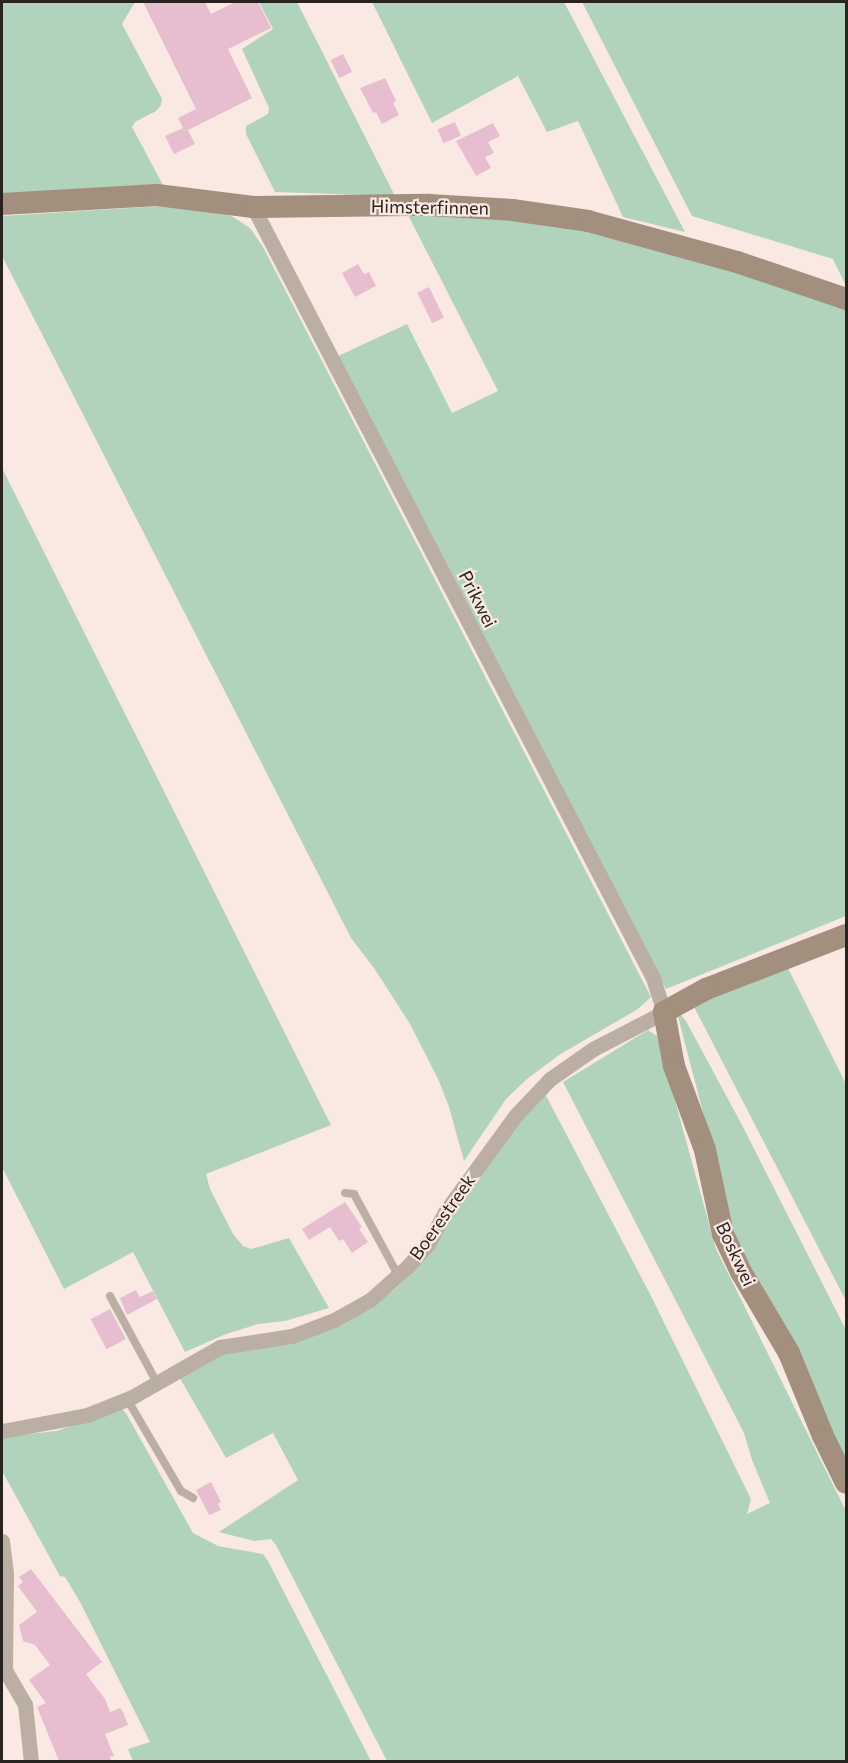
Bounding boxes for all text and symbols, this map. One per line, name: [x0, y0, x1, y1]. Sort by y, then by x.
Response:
street label: Himsterfinnen: [371, 195, 489, 219]
street label: Prikwei: [455, 567, 501, 631]
street label: Boerestreek: [405, 1170, 479, 1264]
street label: Boskwei: [712, 1218, 760, 1290]

